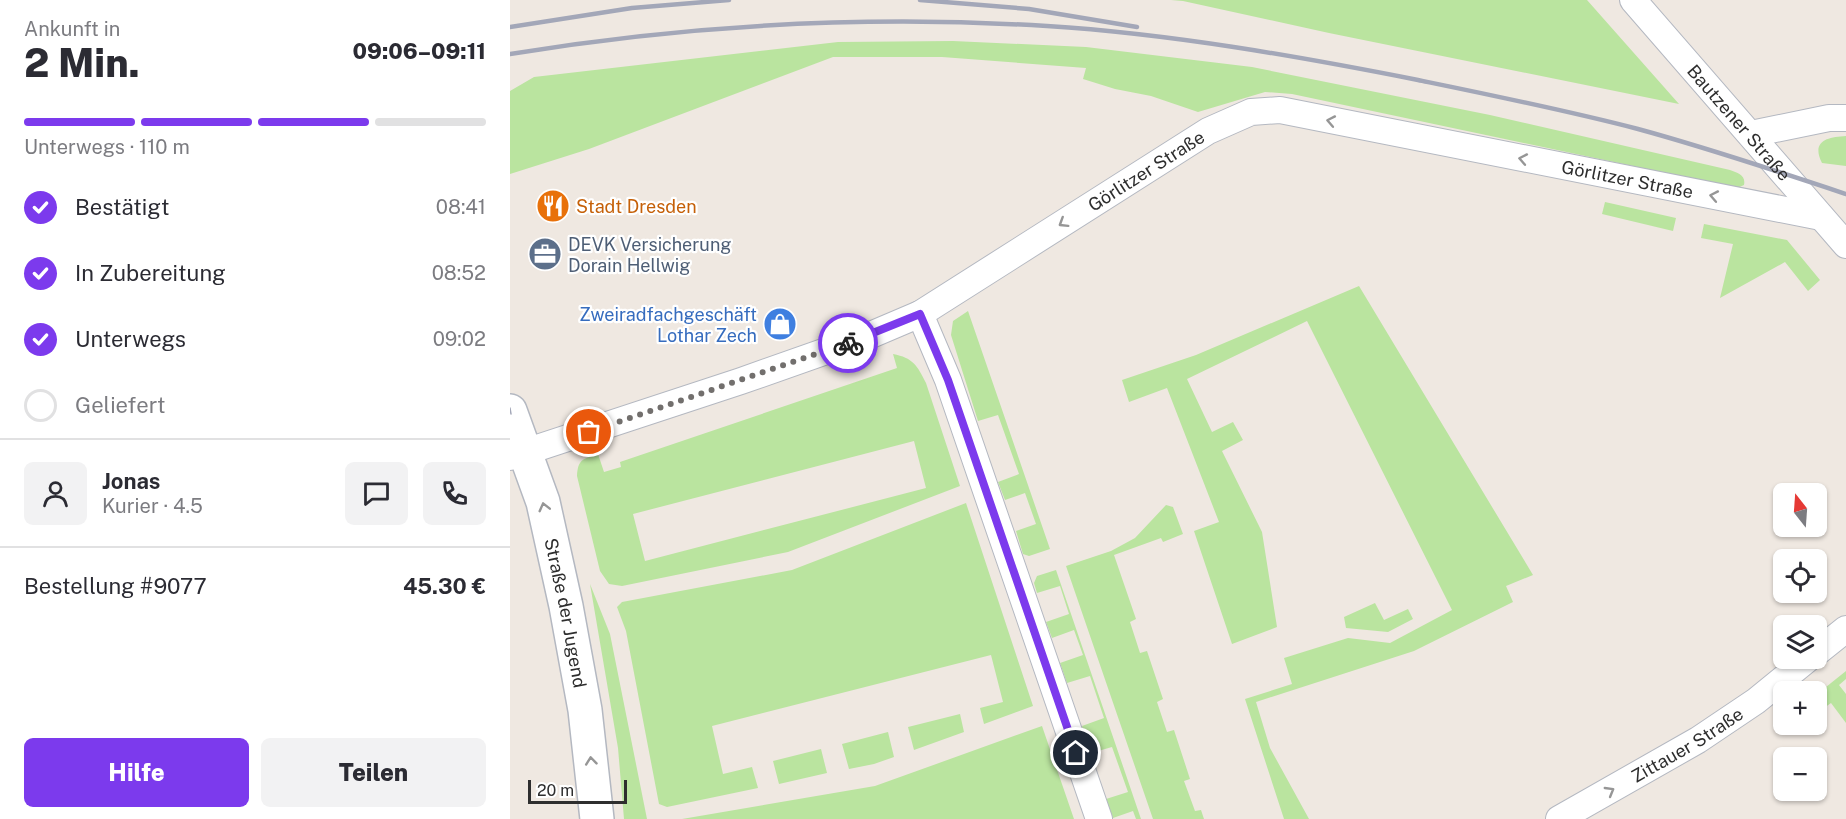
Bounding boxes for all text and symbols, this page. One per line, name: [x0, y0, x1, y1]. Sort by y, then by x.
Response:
text: Ankunft in: [24, 17, 120, 41]
text: 09:06–09:11: [353, 38, 486, 64]
text: 2 Min.: [24, 40, 140, 86]
street label: Bautzener Straße: [1683, 60, 1795, 184]
one-way arrow: [1327, 115, 1337, 128]
street label: Görlitzer Straße: [1084, 126, 1208, 215]
text: Unterwegs · 110 m: [24, 135, 190, 159]
one-way arrow: [1518, 153, 1528, 166]
street label: Görlitzer Straße: [1560, 155, 1695, 202]
restaurant icon: Stadt Dresden: [535, 188, 571, 224]
icon: check: [24, 191, 57, 224]
one-way arrow: [1709, 191, 1719, 204]
text: Bestätigt: [75, 194, 170, 220]
text: 08:41: [436, 195, 486, 219]
place label: Stadt Dresden: [576, 196, 697, 217]
one-way arrow: [1059, 216, 1070, 227]
place label: DEVK Versicherung Dorain Hellwig: [568, 234, 732, 276]
office icon: DEVK Versicherung Dorain Hellwig: [527, 236, 563, 272]
icon: check: [24, 257, 57, 290]
text: In Zubereitung: [75, 260, 226, 286]
text: 08:52: [432, 261, 486, 285]
place label: Zweiradfachgeschäft Lothar Zech: [579, 304, 757, 346]
shop icon: Zweiradfachgeschäft Lothar Zech: [762, 306, 798, 342]
courier: [818, 313, 878, 373]
icon: check: [24, 323, 57, 356]
text: Unterwegs: [75, 326, 186, 352]
text: 09:02: [433, 327, 486, 351]
icon: bike: [832, 327, 865, 360]
text: Geliefert: [75, 392, 165, 418]
pin: [563, 406, 614, 457]
icon: bag: [572, 415, 605, 448]
button: person: [24, 462, 87, 525]
button: chat: [345, 462, 408, 525]
button: phone: [423, 462, 486, 525]
text: Jonas: [102, 468, 160, 494]
north arrow: [1773, 483, 1827, 537]
map controls: [1773, 483, 1827, 801]
text: Kurier · 4.5: [102, 494, 203, 518]
one-way arrow: [539, 502, 552, 512]
street label: Straße der Jugend: [541, 536, 591, 689]
button: locate: [1773, 549, 1827, 603]
text: Bestellung #9077: [24, 573, 207, 599]
text: 45.30 €: [403, 573, 486, 599]
button: layers: [1773, 615, 1827, 669]
button: +: [1773, 681, 1827, 735]
street label: Zittauer Straße: [1627, 702, 1747, 786]
pin: [1050, 727, 1101, 778]
icon: home: [1059, 736, 1092, 769]
button: Hilfe: [24, 738, 249, 807]
button: Teilen: [261, 738, 486, 807]
button: −: [1773, 747, 1827, 801]
one-way arrow: [585, 756, 598, 765]
scale bar: [528, 777, 627, 804]
text: 20 m: [537, 781, 574, 800]
one-way arrow: [1604, 787, 1614, 798]

